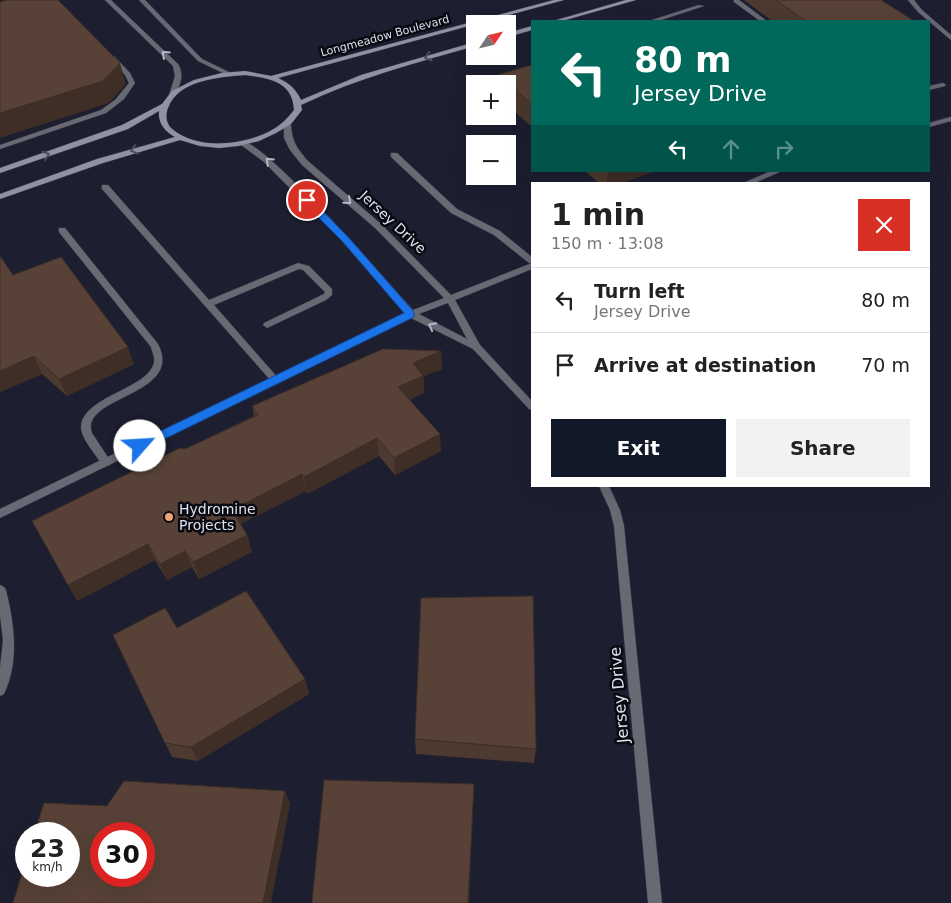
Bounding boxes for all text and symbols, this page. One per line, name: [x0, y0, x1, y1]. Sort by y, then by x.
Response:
street label: Longmeadow Boulevard: [319, 13, 451, 59]
north arrow: [466, 15, 516, 65]
map controls: [466, 15, 516, 185]
icon: left: [551, 40, 616, 105]
text: 80 m: [634, 40, 731, 80]
one-way arrow: [161, 51, 170, 60]
one-way arrow: [425, 52, 433, 62]
button: +: [466, 75, 516, 125]
text: Jersey Drive: [634, 81, 767, 106]
button: −: [466, 135, 516, 185]
icon: left: [664, 135, 692, 163]
icon: ahead: [717, 135, 745, 163]
icon: right: [770, 135, 798, 163]
one-way arrow: [130, 145, 139, 155]
one-way arrow: [41, 151, 50, 161]
one-way arrow: [265, 158, 274, 167]
pin: [286, 179, 328, 221]
icon: arrive: [293, 186, 321, 214]
street label: Jersey Drive: [356, 187, 429, 257]
one-way arrow: [343, 195, 352, 204]
text: 1 min: [551, 197, 645, 232]
button: close: [858, 199, 910, 251]
text: 150 m · 13:08: [551, 234, 664, 253]
text: Turn left: [594, 280, 685, 302]
icon: left: [551, 286, 579, 314]
text: 80 m: [861, 289, 910, 311]
text: Jersey Drive: [594, 302, 691, 321]
one-way arrow: [428, 322, 437, 332]
icon: arrive: [551, 351, 579, 379]
text: Arrive at destination: [594, 354, 816, 376]
text: 70 m: [861, 354, 910, 376]
position arrow: [113, 419, 165, 471]
button: Exit: [551, 419, 726, 477]
button: Share: [736, 419, 910, 477]
place label: Hydromine Projects: [179, 501, 256, 533]
marker: Hydromine Projects: [163, 511, 175, 523]
street label: Jersey Drive: [605, 646, 633, 745]
speed limit sign: 30: [90, 822, 155, 887]
text: 23: [30, 834, 65, 863]
text: km/h: [32, 860, 63, 874]

